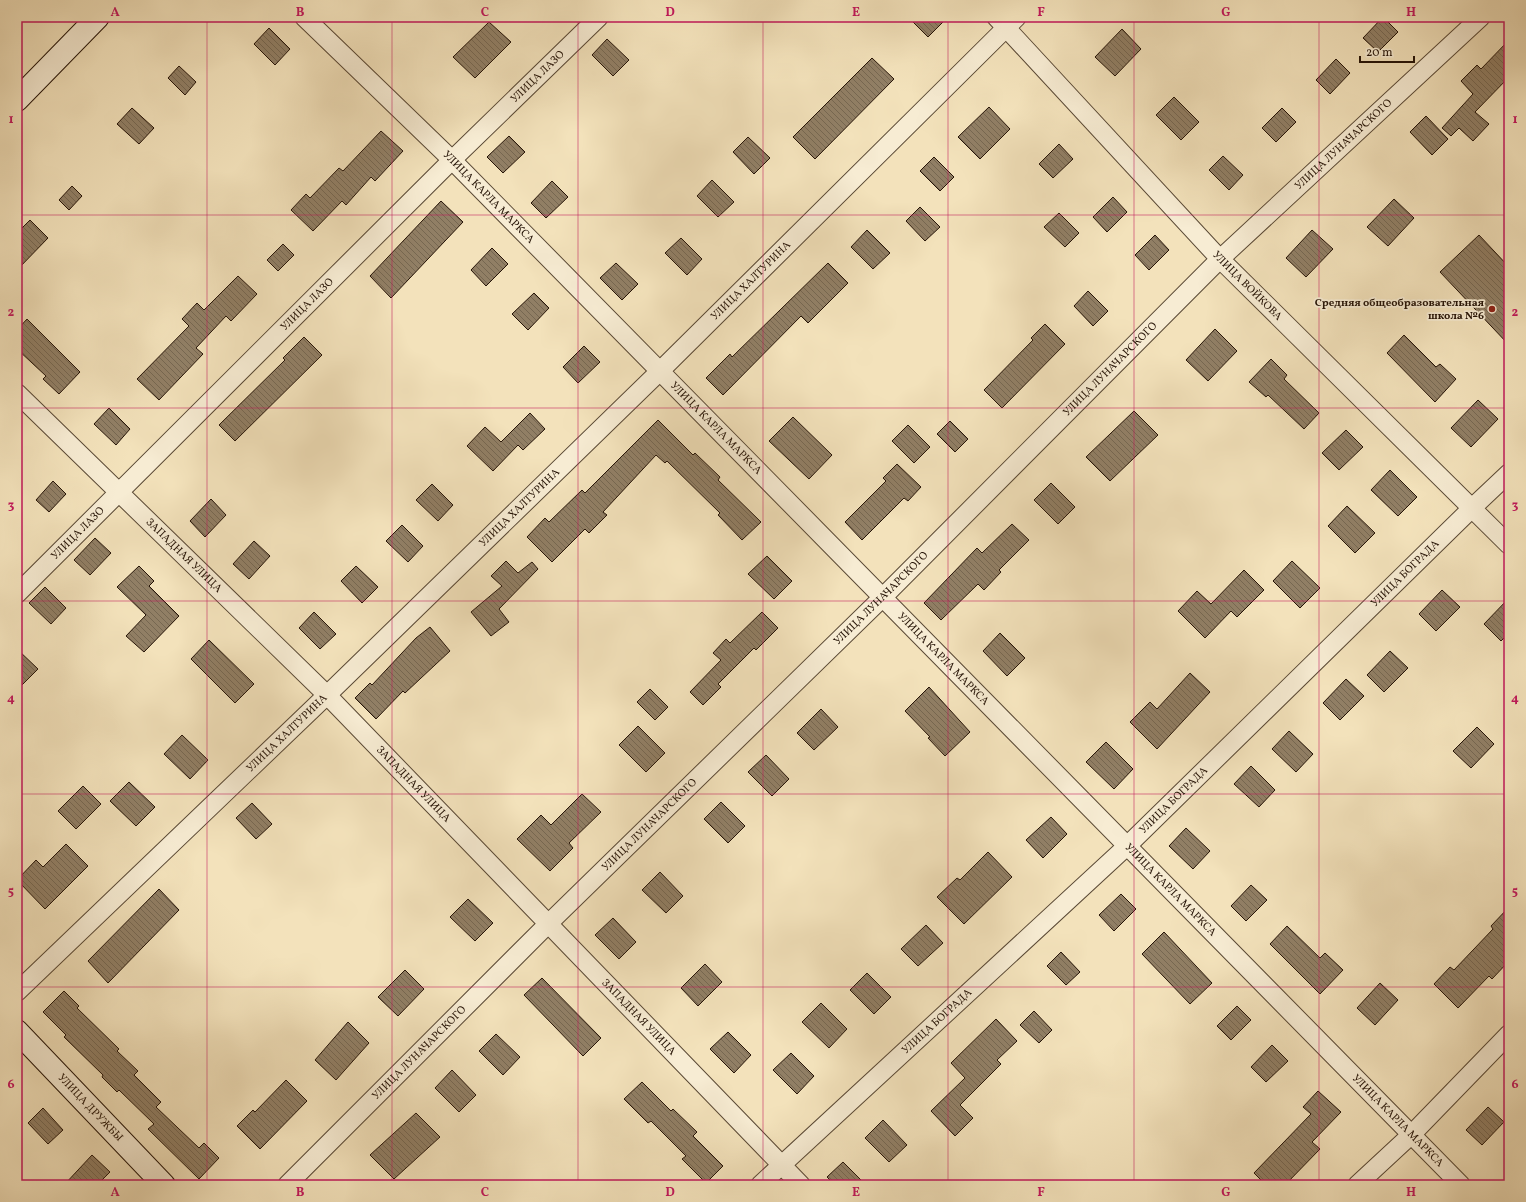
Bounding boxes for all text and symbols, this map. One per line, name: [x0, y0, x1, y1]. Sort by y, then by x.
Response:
text: A: [110, 4, 120, 22]
text: B: [296, 4, 305, 22]
text: C: [481, 4, 489, 22]
text: D: [665, 4, 675, 22]
text: E: [852, 4, 860, 22]
text: F: [1037, 4, 1045, 22]
text: G: [1221, 4, 1231, 22]
text: H: [1406, 4, 1416, 22]
scale bar: [1360, 38, 1414, 64]
text: 20 m: [1366, 45, 1393, 61]
street label: УЛИЦА ЛАЗО: [508, 47, 568, 106]
street label: УЛИЦА ЛУНАЧАРСКОГО: [1292, 96, 1395, 193]
text: 1: [8, 111, 14, 129]
text: 1: [1512, 111, 1518, 129]
street label: УЛИЦА КАРЛА МАРКСА: [439, 147, 538, 247]
street label: УЛИЦА ХАЛТУРИНА: [708, 238, 794, 324]
street label: УЛИЦА ВОЙКОВА: [1209, 248, 1286, 324]
street label: УЛИЦА ЛАЗО: [277, 275, 337, 334]
place label: Средняя общеобразовательная школа №6: [1315, 296, 1484, 324]
text: 2: [8, 304, 15, 322]
marker: Средняя общеобразовательная школа №6: [1487, 304, 1497, 314]
text: 2: [1512, 304, 1519, 322]
street label: УЛИЦА ЛУНАЧАРСКОГО: [1060, 319, 1161, 420]
street label: УЛИЦА КАРЛА МАРКСА: [667, 378, 765, 478]
street label: УЛИЦА ХАЛТУРИНА: [476, 465, 563, 550]
text: 3: [8, 497, 15, 515]
text: 3: [1512, 497, 1519, 515]
street label: УЛИЦА ЛАЗО: [48, 503, 108, 563]
street label: ЗАПАДНАЯ УЛИЦА: [142, 515, 225, 596]
street label: УЛИЦА БОГРАДА: [1368, 536, 1443, 610]
street label: УЛИЦА ЛУНАЧАРСКОГО: [831, 548, 932, 648]
street label: УЛИЦА КАРЛА МАРКСА: [894, 609, 993, 709]
text: 4: [7, 690, 15, 708]
text: 4: [1511, 690, 1519, 708]
street label: УЛИЦА ХАЛТУРИНА: [243, 691, 331, 776]
street label: ЗАПАДНАЯ УЛИЦА: [373, 743, 454, 826]
street label: УЛИЦА БОГРАДА: [1136, 763, 1211, 837]
street label: УЛИЦА ЛУНАЧАРСКОГО: [599, 775, 700, 875]
street label: УЛИЦА КАРЛА МАРКСА: [1121, 840, 1220, 940]
text: 5: [8, 883, 14, 901]
text: 5: [1512, 883, 1518, 901]
street label: ЗАПАДНАЯ УЛИЦА: [598, 976, 679, 1059]
street label: УЛИЦА БОГРАДА: [899, 985, 975, 1058]
street label: УЛИЦА ЛУНАЧАРСКОГО: [369, 1002, 470, 1103]
street label: УЛИЦА ДРУЖБЫ: [54, 1070, 126, 1145]
street label: УЛИЦА КАРЛА МАРКСА: [1349, 1071, 1447, 1171]
text: 6: [7, 1076, 15, 1094]
text: 6: [1511, 1076, 1519, 1094]
text: A: [110, 1184, 120, 1202]
text: B: [296, 1184, 305, 1202]
text: C: [481, 1184, 489, 1202]
text: D: [665, 1184, 675, 1202]
text: E: [852, 1184, 860, 1202]
text: F: [1037, 1184, 1045, 1202]
text: G: [1221, 1184, 1231, 1202]
text: H: [1406, 1184, 1416, 1202]

